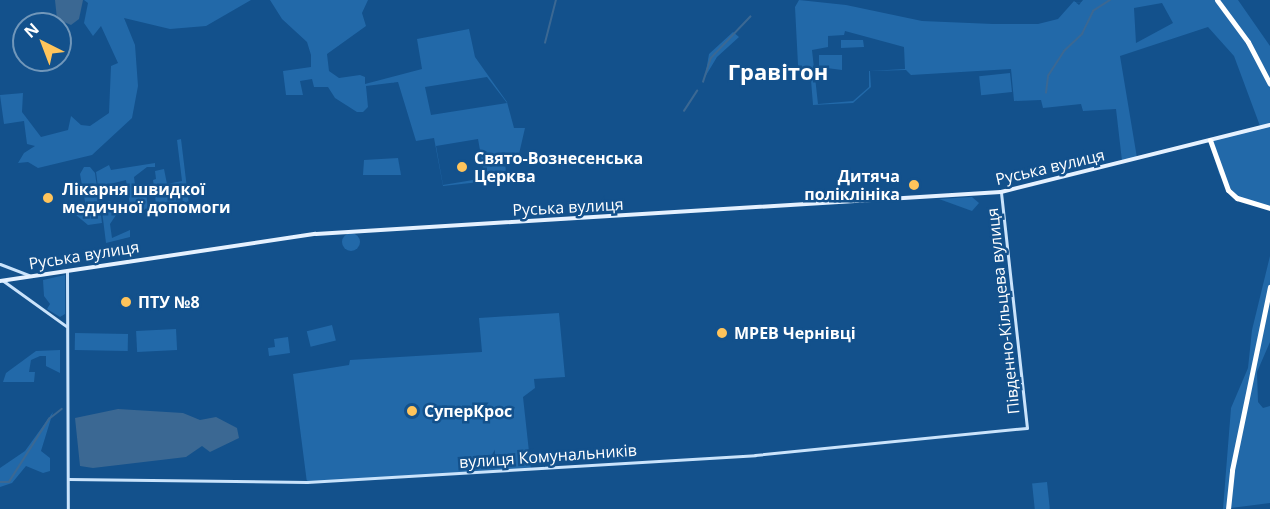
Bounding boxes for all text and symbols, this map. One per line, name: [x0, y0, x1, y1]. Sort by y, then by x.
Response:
north arrow: [12, 12, 72, 72]
text: N: [19, 18, 43, 43]
district label: Гравітон: [728, 59, 828, 85]
street label: Руська вулиця: [994, 145, 1106, 189]
place label: Свято-Вознесенська Церква: [474, 148, 643, 186]
marker: Свято-Вознесенська Церква: [455, 160, 469, 174]
place label: Дитяча поліклініка: [804, 166, 900, 204]
marker: Дитяча поліклініка: [905, 176, 923, 194]
place label: Лікарня швидкої медичної допомоги: [62, 179, 231, 217]
marker: Лікарня швидкої медичної допомоги: [39, 189, 57, 207]
street label: Руська вулиця: [512, 194, 624, 220]
street label: Південно-Кільцева вулиця: [983, 207, 1023, 415]
street label: Руська вулиця: [27, 237, 141, 273]
place label: ПТУ №8: [138, 292, 200, 312]
marker: ПТУ №8: [119, 295, 133, 309]
place label: МРЕВ Чернівці: [734, 323, 856, 343]
marker: МРЕВ Чернівці: [715, 326, 729, 340]
place label: СуперКрос: [424, 401, 512, 421]
marker: СуперКрос: [405, 404, 419, 418]
street label: вулиця Комунальників: [459, 440, 637, 472]

